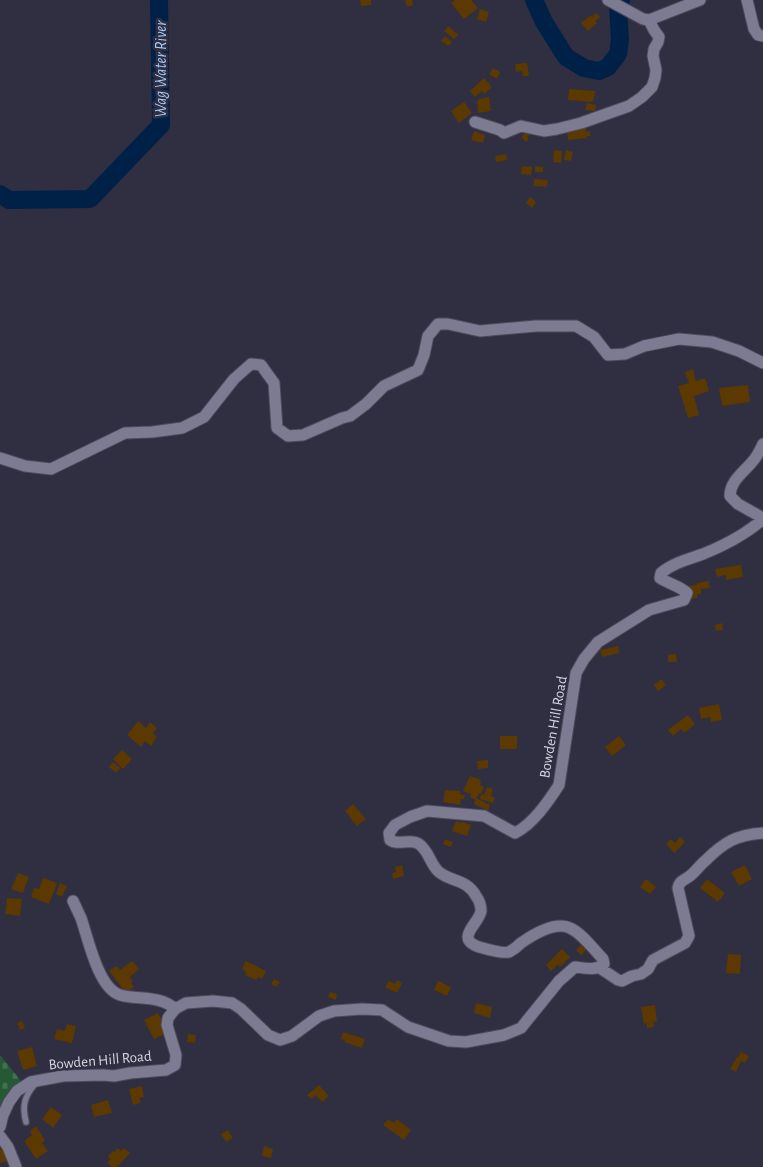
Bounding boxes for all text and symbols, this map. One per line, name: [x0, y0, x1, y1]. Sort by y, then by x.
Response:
water label: Wag Water River: [153, 20, 169, 118]
street label: Bowden Hill Road: [537, 675, 570, 779]
street label: Bowden Hill Road: [48, 1048, 152, 1072]

